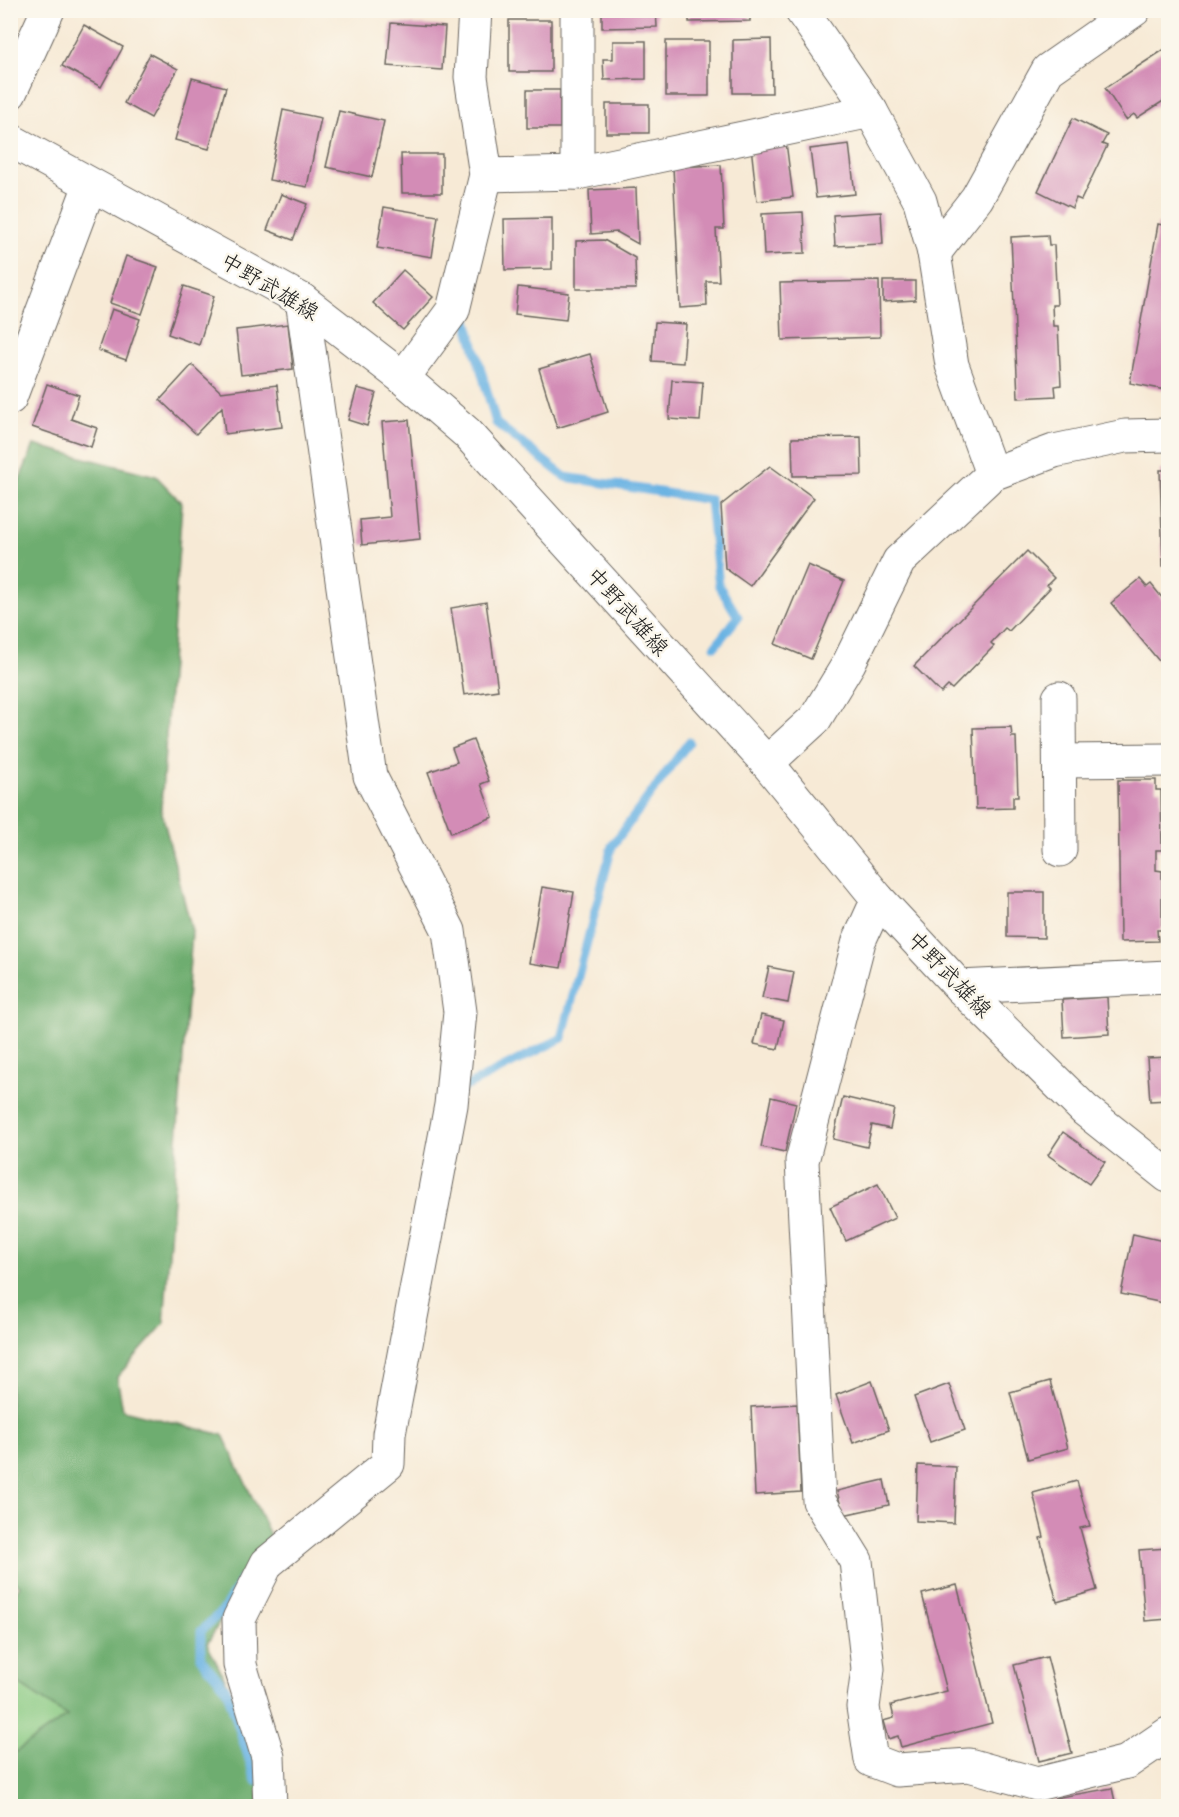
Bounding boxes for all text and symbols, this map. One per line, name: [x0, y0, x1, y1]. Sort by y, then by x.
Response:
street label: 中野武雄線: [215, 245, 325, 327]
street label: 中野武雄線: [580, 560, 676, 662]
street label: 中野武雄線: [901, 924, 999, 1024]

